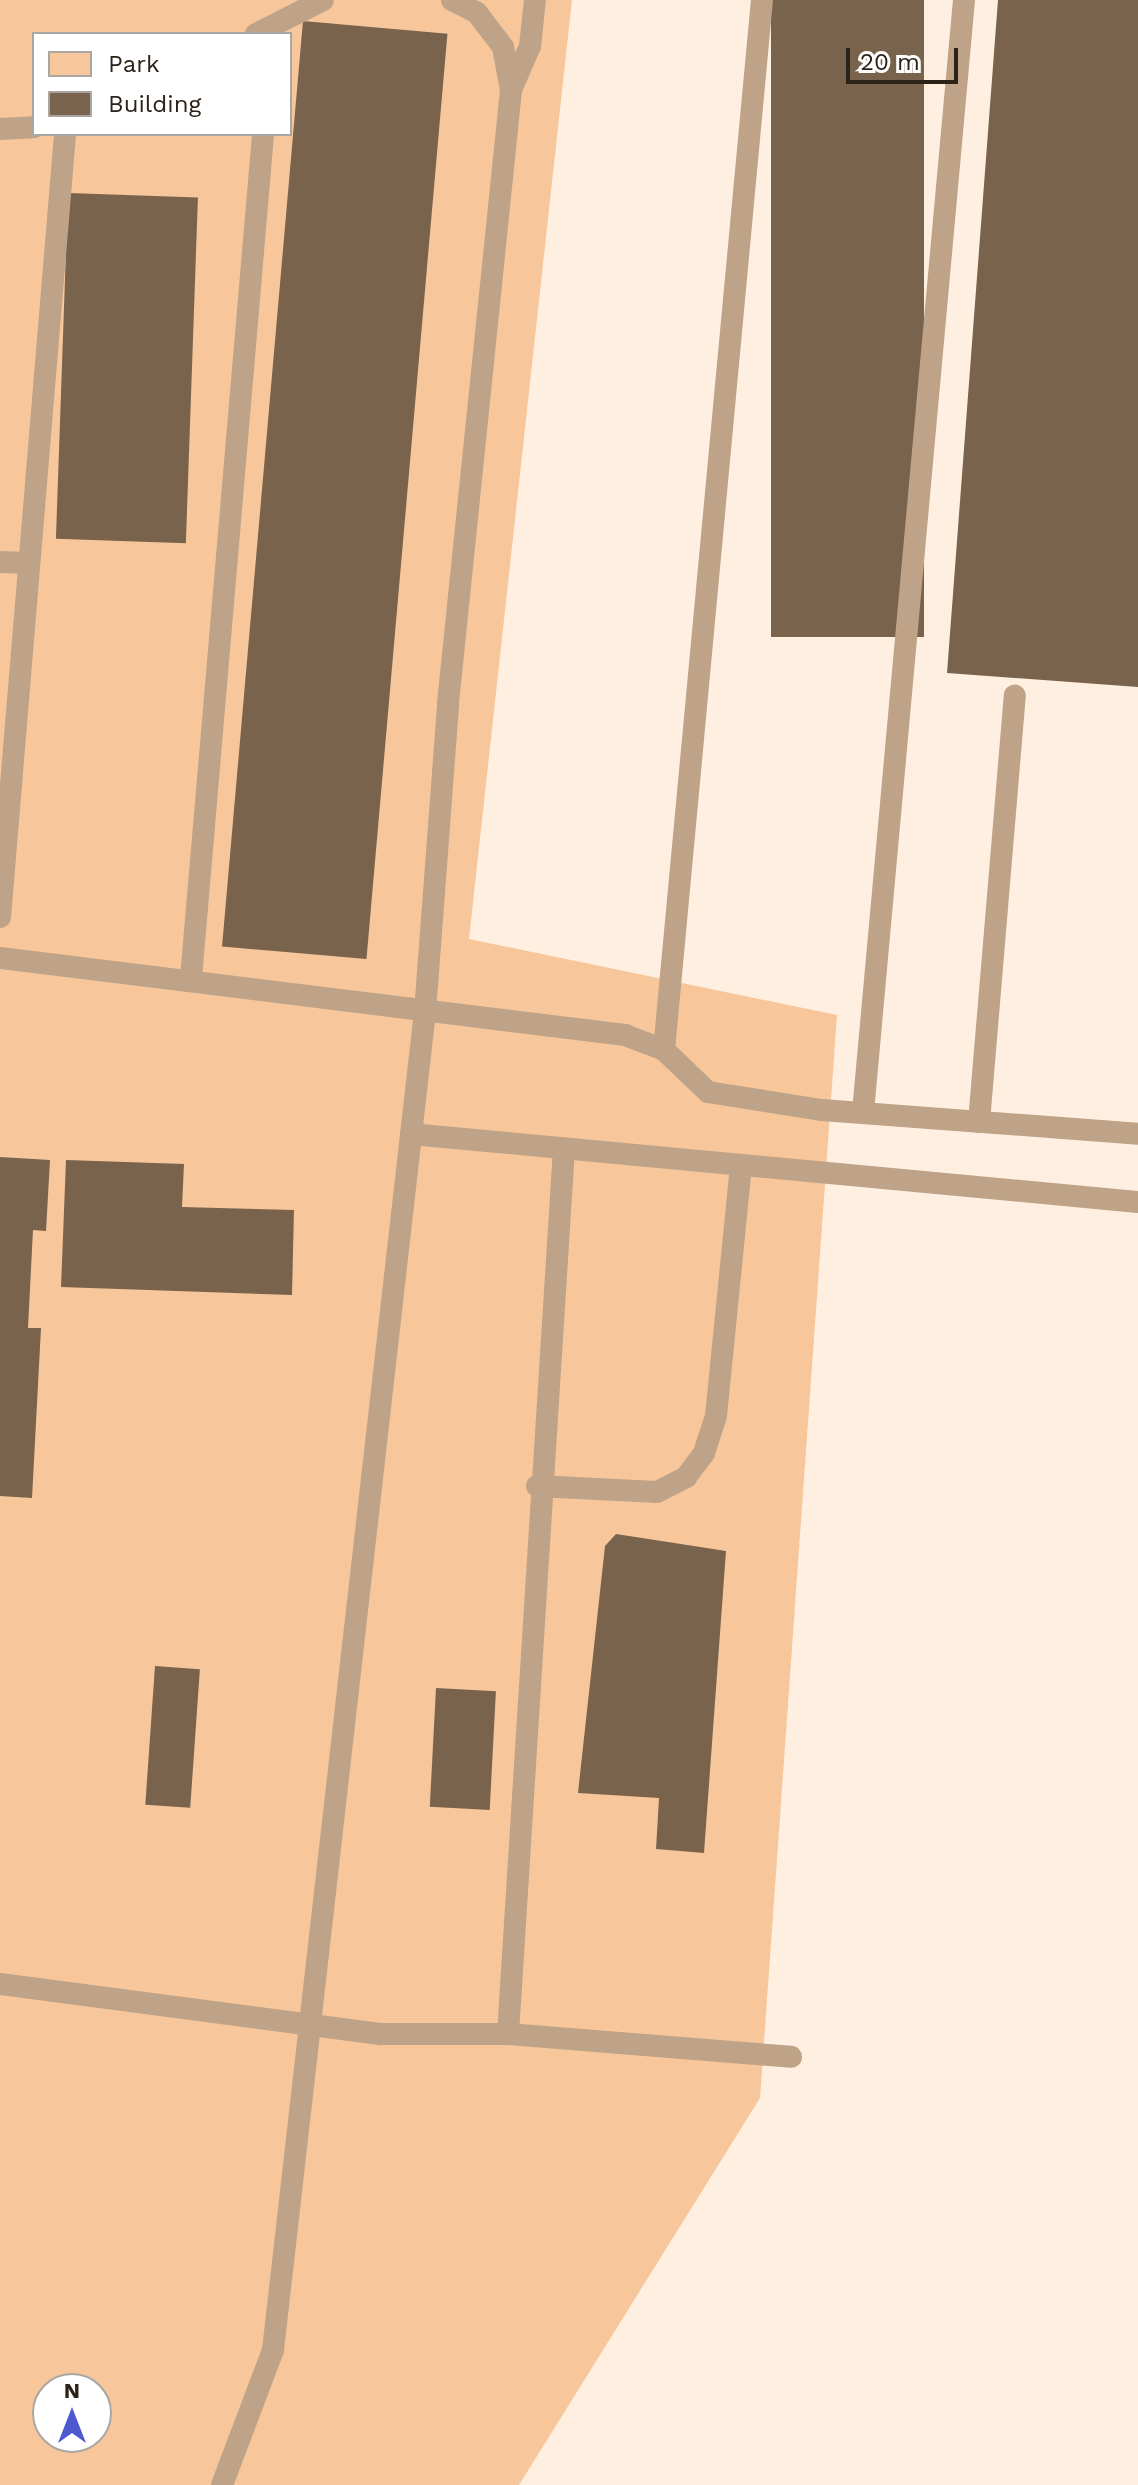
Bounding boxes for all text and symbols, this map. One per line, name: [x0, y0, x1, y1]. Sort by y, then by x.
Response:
legend: [32, 32, 292, 136]
scale bar: [850, 32, 962, 82]
text: 20 m: [860, 48, 920, 76]
text: Park: [108, 50, 160, 78]
text: Building: [108, 90, 201, 118]
north arrow: [32, 2373, 112, 2453]
text: N: [64, 2378, 80, 2403]

